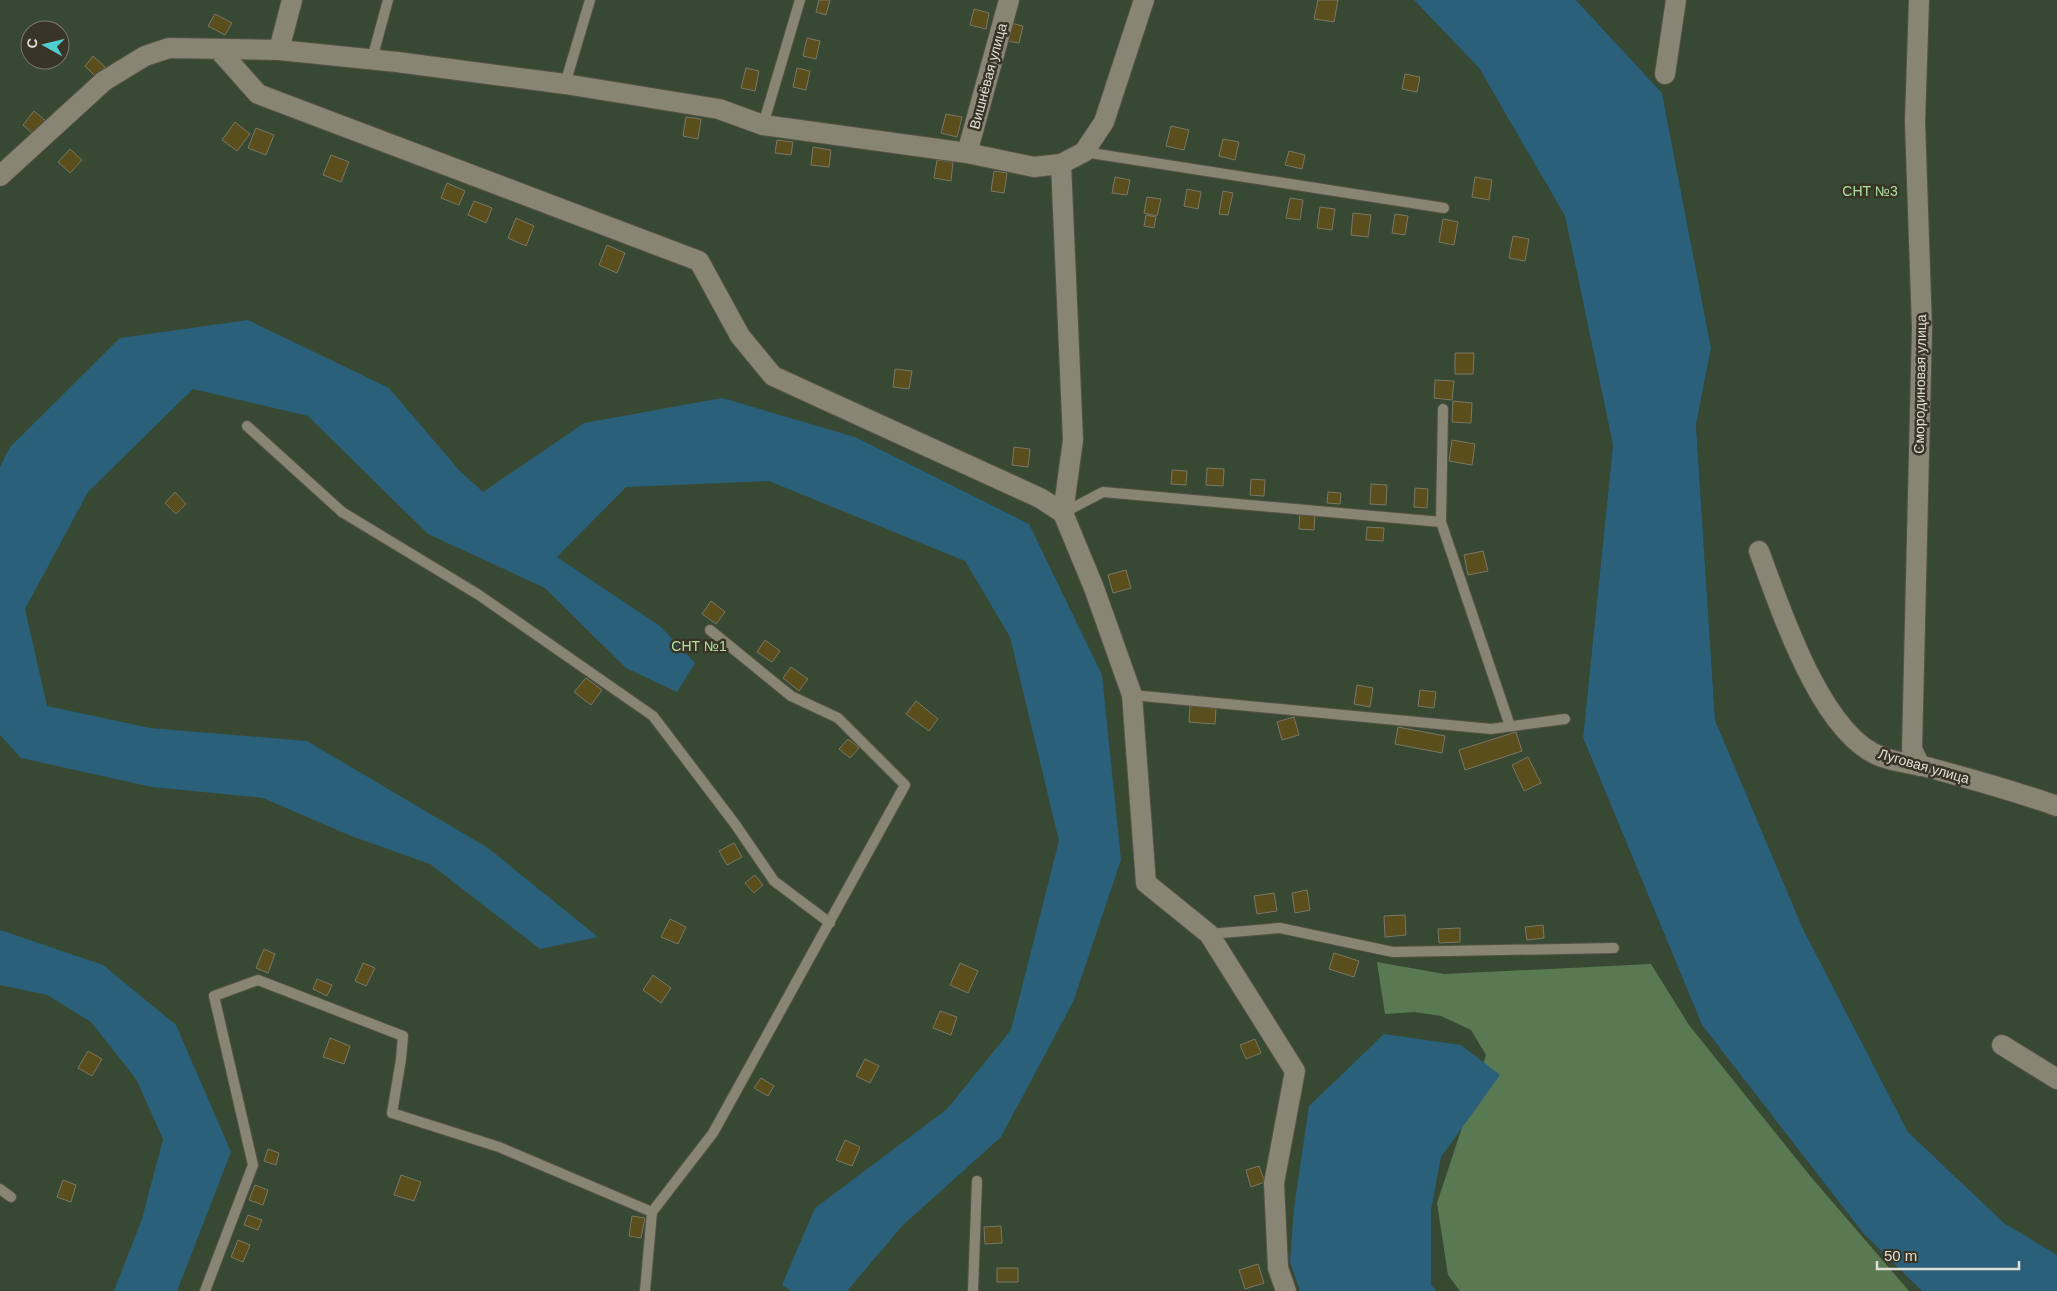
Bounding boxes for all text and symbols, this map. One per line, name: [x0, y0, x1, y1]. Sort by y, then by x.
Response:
north arrow: [20, 20, 70, 70]
street label: Вишнёвая улица: [966, 21, 1010, 131]
text: С: [23, 37, 41, 49]
park label: СНТ №3: [1842, 183, 1898, 199]
street label: Смородиновая улица: [1911, 314, 1929, 454]
park label: СНТ №1: [671, 638, 727, 654]
street label: Луговая улица: [1877, 745, 1972, 787]
scale bar: [1877, 1238, 2020, 1270]
text: 50 m: [1884, 1247, 1917, 1264]

